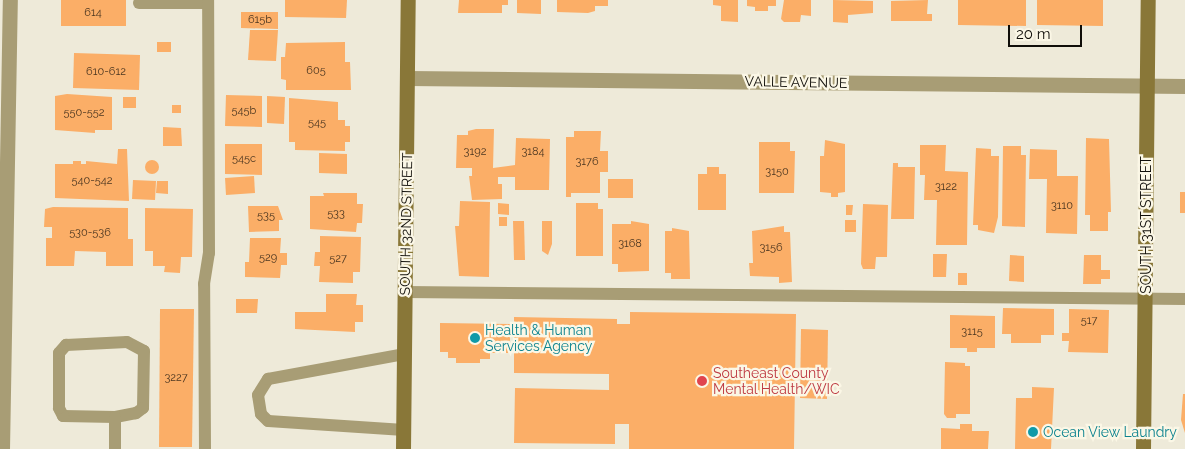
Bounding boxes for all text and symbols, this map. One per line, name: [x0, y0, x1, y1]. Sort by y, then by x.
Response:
house number: 614: [84, 6, 102, 20]
house number: 615b: [248, 13, 272, 27]
scale bar: [1010, 15, 1084, 47]
text: 20 m: [1016, 25, 1051, 43]
house number: 605: [306, 64, 326, 78]
house number: 610-612: [86, 65, 126, 79]
street label: VALLE AVENUE: [744, 73, 848, 91]
house number: 545b: [232, 104, 256, 118]
house number: 550-552: [63, 106, 105, 120]
house number: 545: [308, 116, 326, 130]
house number: 3192: [464, 145, 486, 159]
house number: 3184: [521, 145, 545, 159]
house number: 545c: [232, 152, 256, 166]
street label: SOUTH 32ND STREET: [396, 152, 416, 296]
house number: 3176: [575, 155, 599, 169]
street label: SOUTH 31ST STREET: [1138, 156, 1154, 294]
house number: 3150: [765, 165, 789, 179]
house number: 540-542: [71, 174, 113, 188]
house number: 3122: [935, 180, 957, 194]
house number: 3110: [1051, 199, 1073, 213]
house number: 533: [327, 207, 345, 221]
house number: 535: [257, 209, 275, 223]
house number: 530-536: [69, 226, 111, 240]
house number: 3168: [618, 237, 642, 251]
house number: 3156: [759, 241, 783, 255]
house number: 529: [259, 251, 277, 265]
house number: 527: [329, 252, 347, 266]
house number: 517: [1081, 314, 1097, 328]
place label: Health & Human Services Agency: [485, 322, 593, 354]
house number: 3115: [961, 325, 983, 339]
marker: Health & Human Services Agency: [469, 332, 481, 344]
place label: Southeast County Mental Health/WIC: [713, 365, 840, 398]
house number: 3227: [164, 371, 188, 385]
marker: Southeast County Mental Health/WIC: [695, 374, 709, 388]
place label: Ocean View Laundry: [1043, 424, 1178, 440]
marker: Ocean View Laundry: [1027, 426, 1039, 438]

